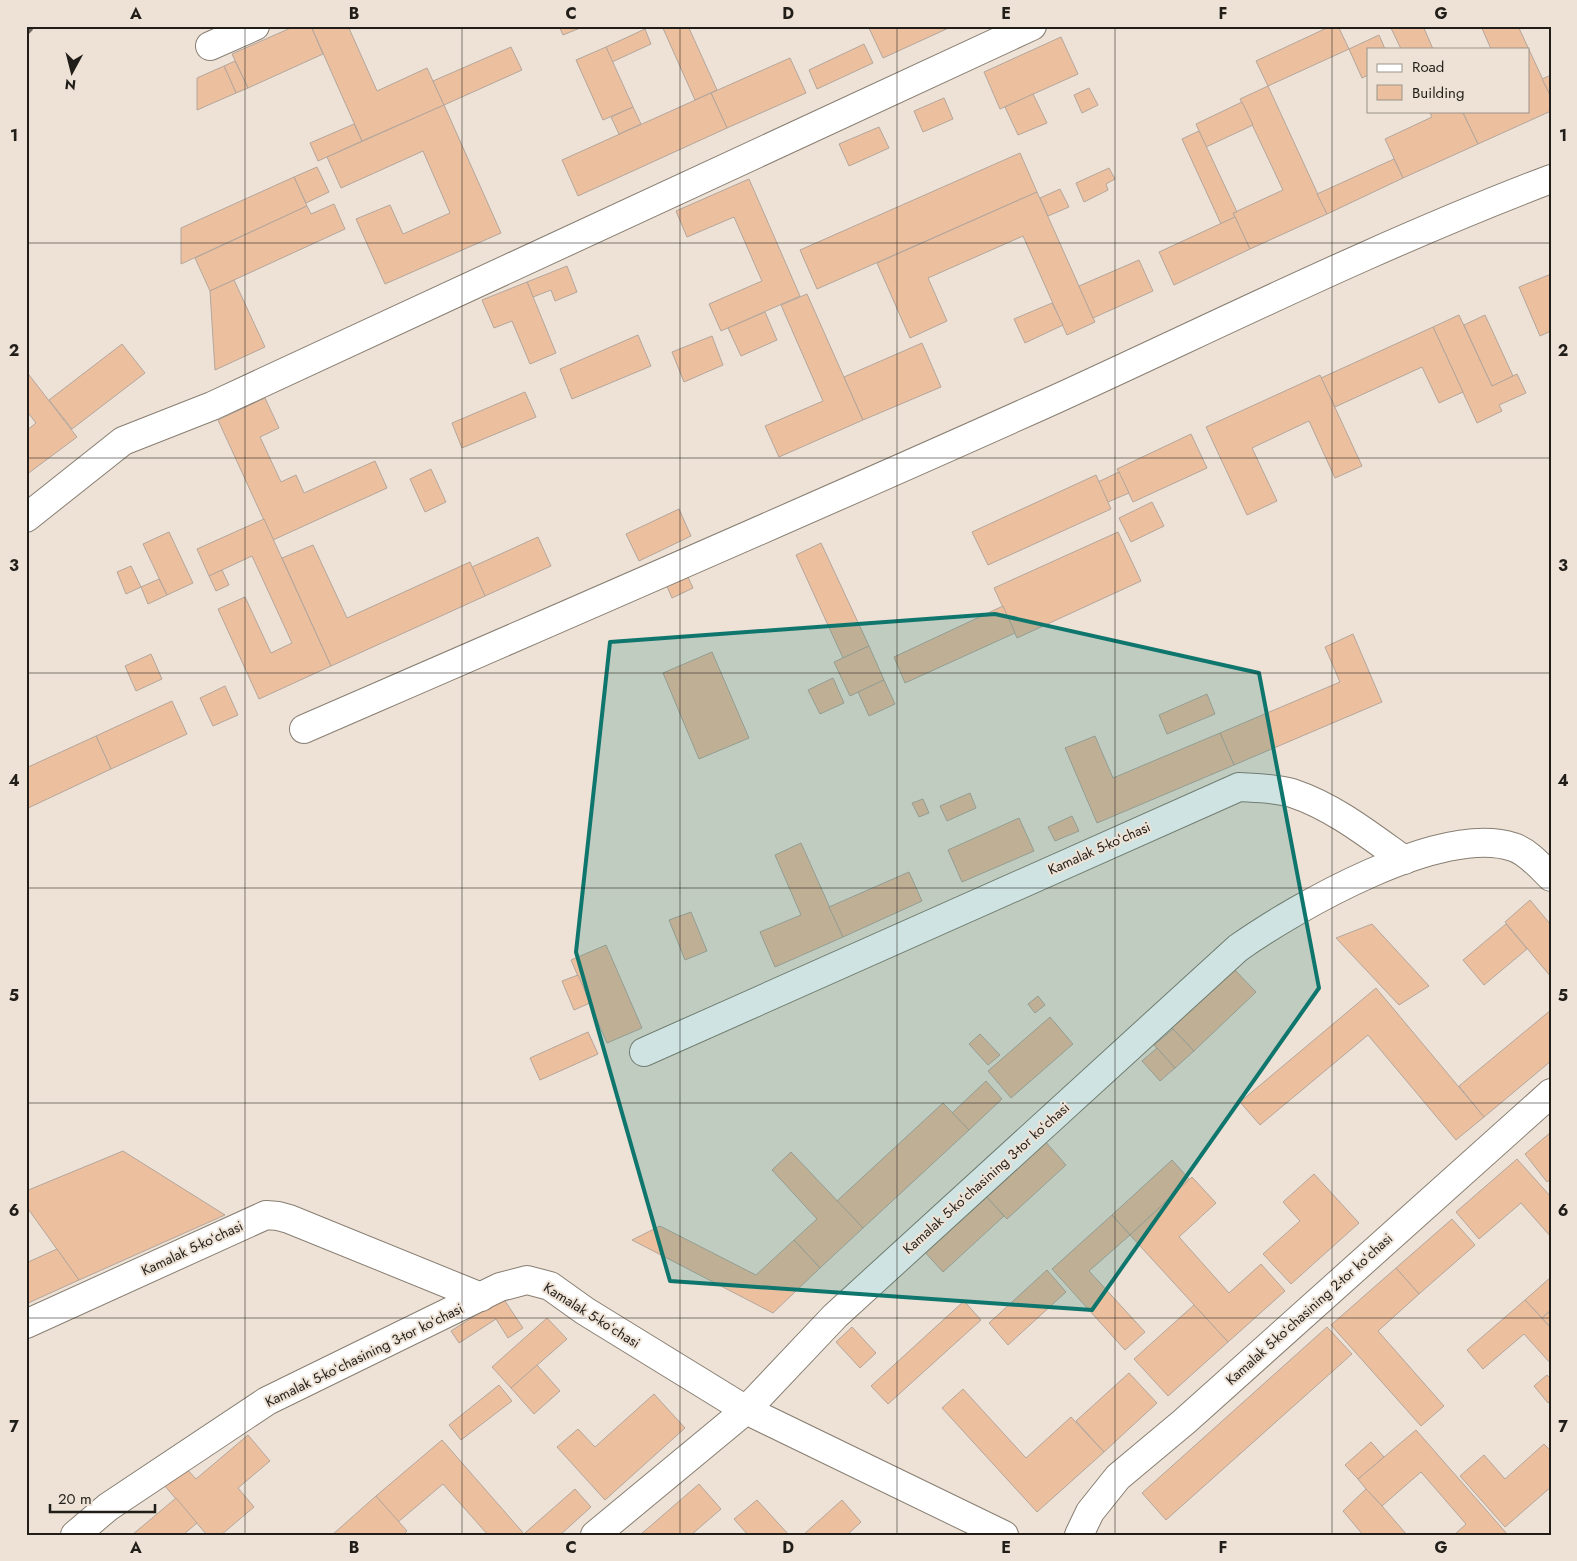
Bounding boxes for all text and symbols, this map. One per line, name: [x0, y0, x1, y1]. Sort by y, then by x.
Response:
text: A: [129, 2, 142, 25]
text: B: [349, 2, 359, 25]
text: C: [565, 2, 577, 25]
text: D: [782, 2, 794, 25]
text: E: [1001, 2, 1011, 25]
text: F: [1219, 2, 1227, 25]
text: G: [1434, 2, 1448, 25]
north arrow: [48, 48, 98, 98]
legend: [1367, 48, 1530, 112]
text: Road: [1412, 56, 1444, 78]
text: N: [64, 74, 77, 96]
text: Building: [1412, 82, 1464, 104]
text: 1: [10, 124, 18, 147]
text: 1: [1559, 124, 1567, 147]
text: 2: [9, 339, 19, 362]
text: 2: [1558, 339, 1568, 362]
text: 3: [9, 554, 19, 577]
text: 3: [1558, 554, 1568, 577]
text: 4: [8, 769, 20, 792]
text: 4: [1557, 769, 1569, 792]
street label: Kamalak 5-koʻchasi: [1045, 816, 1153, 880]
text: 5: [9, 984, 19, 1007]
text: 5: [1558, 984, 1568, 1007]
street label: Kamalak 5-koʻchasining 3-tor koʻchasi: [898, 1098, 1074, 1258]
text: 6: [9, 1199, 19, 1222]
text: 6: [1558, 1199, 1568, 1222]
street label: Kamalak 5-koʻchasi: [138, 1216, 246, 1280]
street label: Kamalak 5-koʻchasining 2-tor koʻchasi: [1221, 1228, 1397, 1390]
street label: Kamalak 5-koʻchasi: [540, 1277, 644, 1353]
street label: Kamalak 5-koʻchasining 3-tor koʻchasi: [262, 1298, 466, 1412]
text: 7: [9, 1415, 19, 1438]
text: 7: [1558, 1415, 1568, 1438]
scale bar: [50, 1481, 155, 1513]
text: 20 m: [58, 1488, 92, 1510]
text: A: [129, 1536, 142, 1559]
text: B: [349, 1536, 359, 1559]
text: C: [565, 1536, 577, 1559]
text: D: [782, 1536, 794, 1559]
text: E: [1001, 1536, 1011, 1559]
text: F: [1219, 1536, 1227, 1559]
text: G: [1434, 1536, 1448, 1559]

